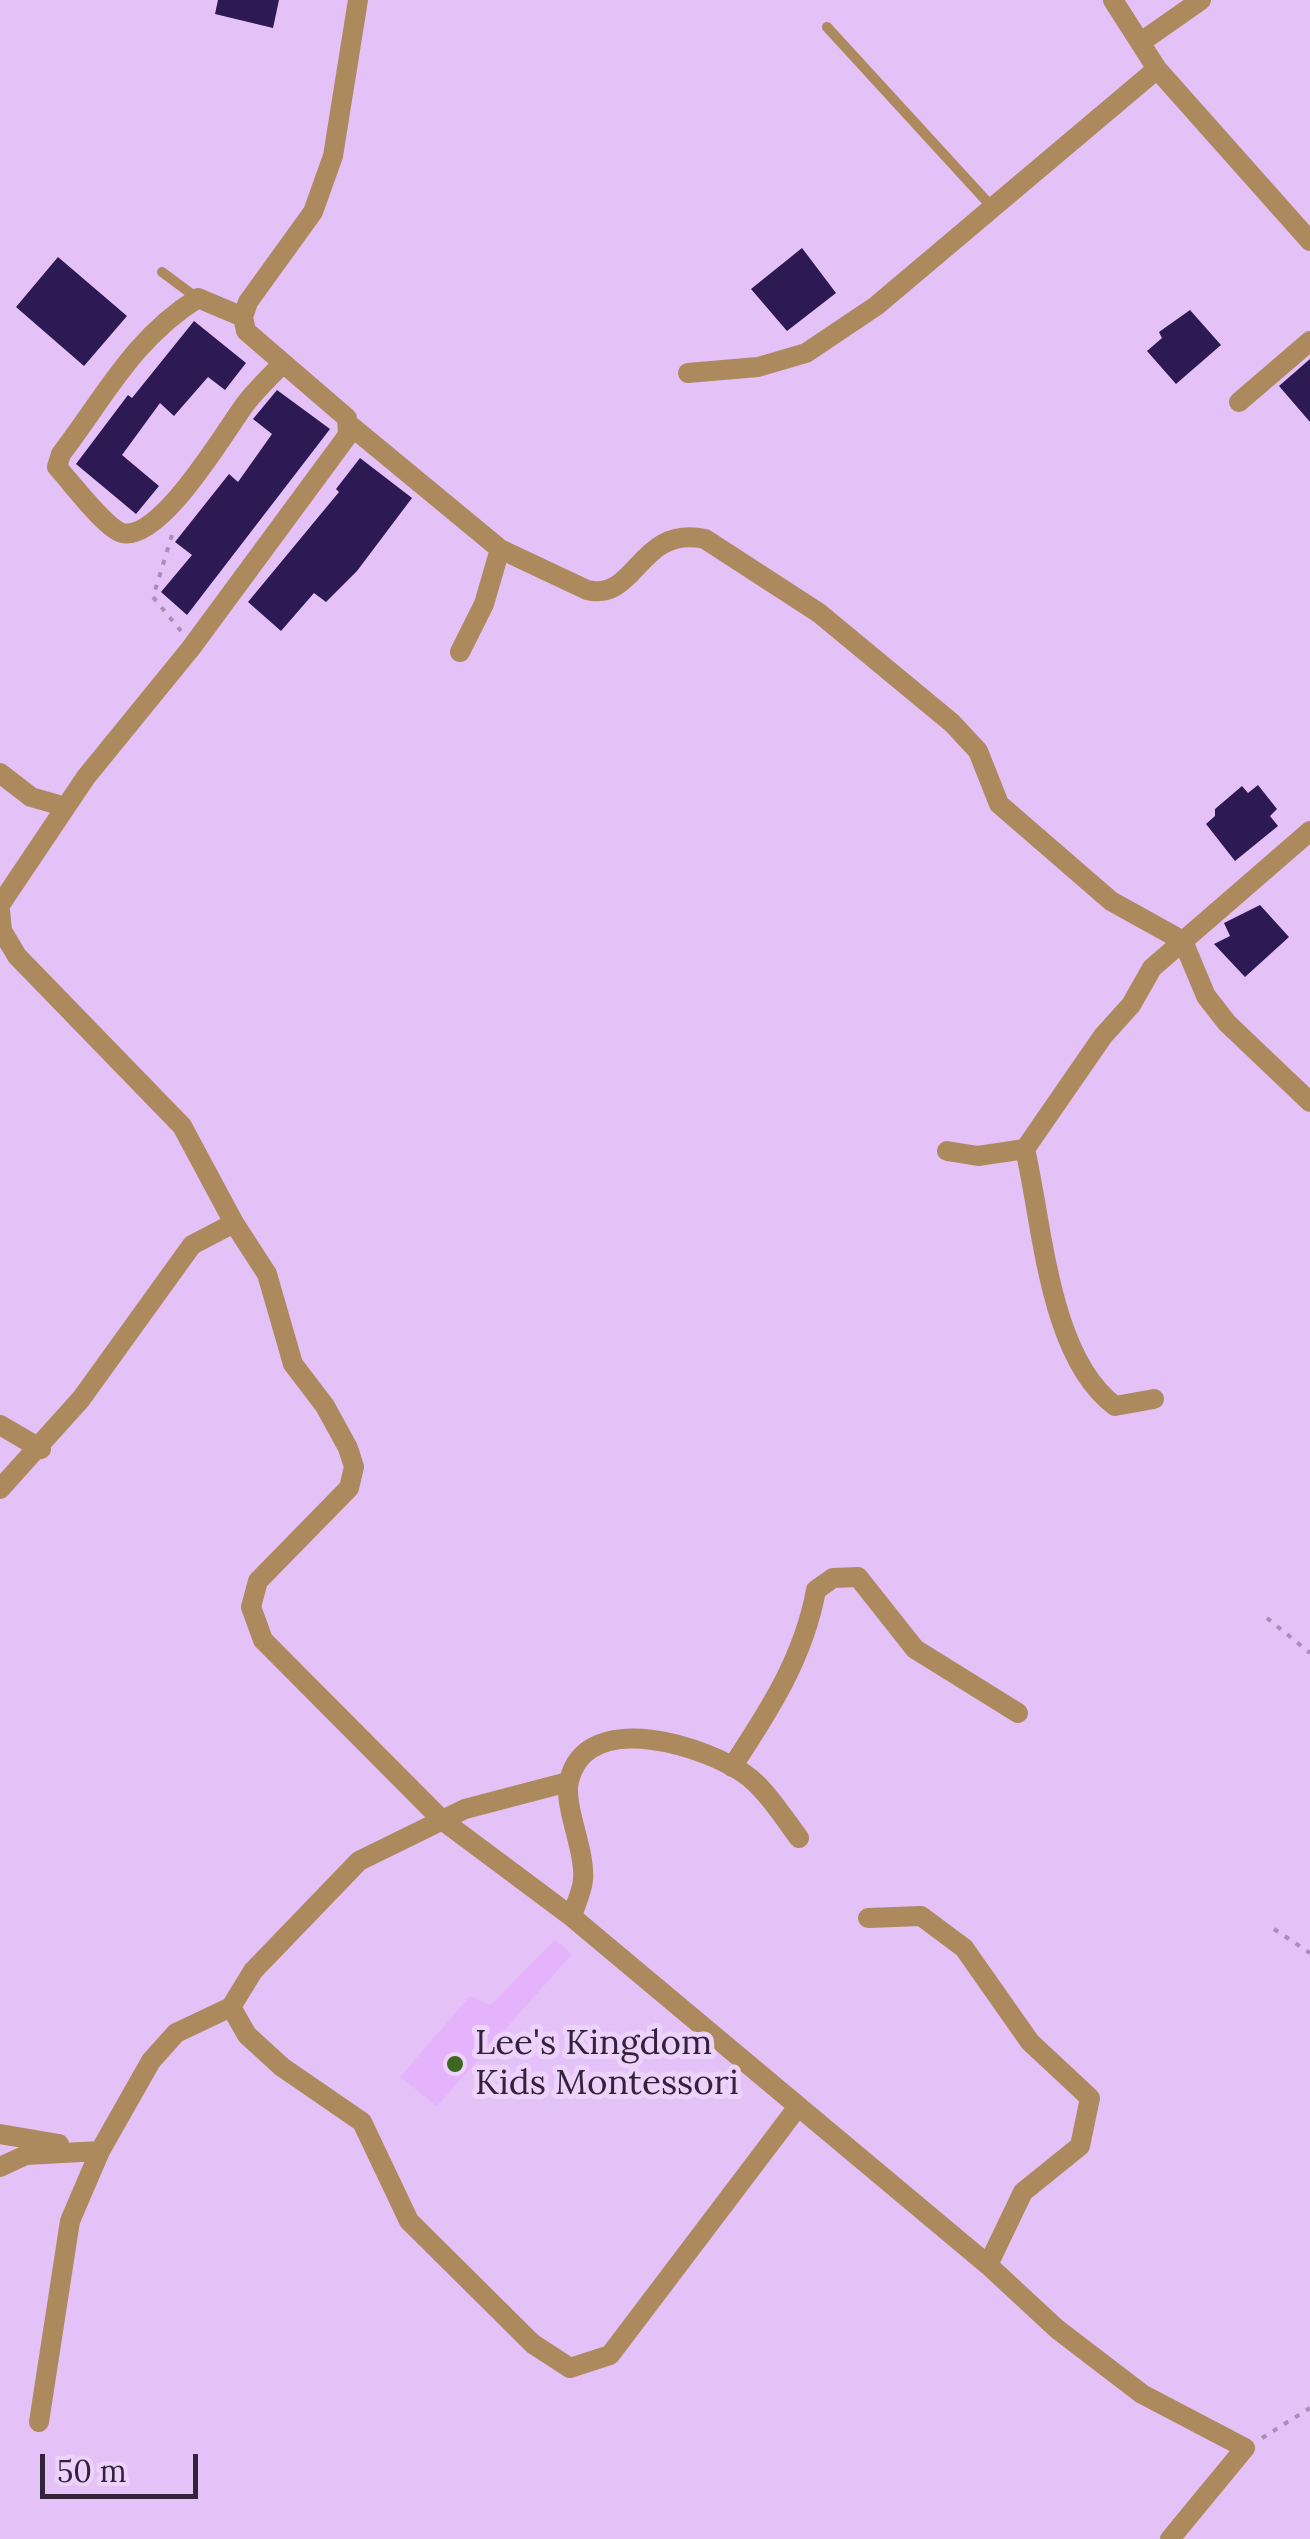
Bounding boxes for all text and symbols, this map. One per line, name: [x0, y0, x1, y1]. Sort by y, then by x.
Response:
place label: Lee's Kingdom Kids Montessori: [475, 2023, 739, 2105]
marker: Lee's Kingdom Kids Montessori: [444, 2053, 466, 2075]
scale bar: [45, 2434, 202, 2496]
text: 50 m: [57, 2452, 127, 2490]

